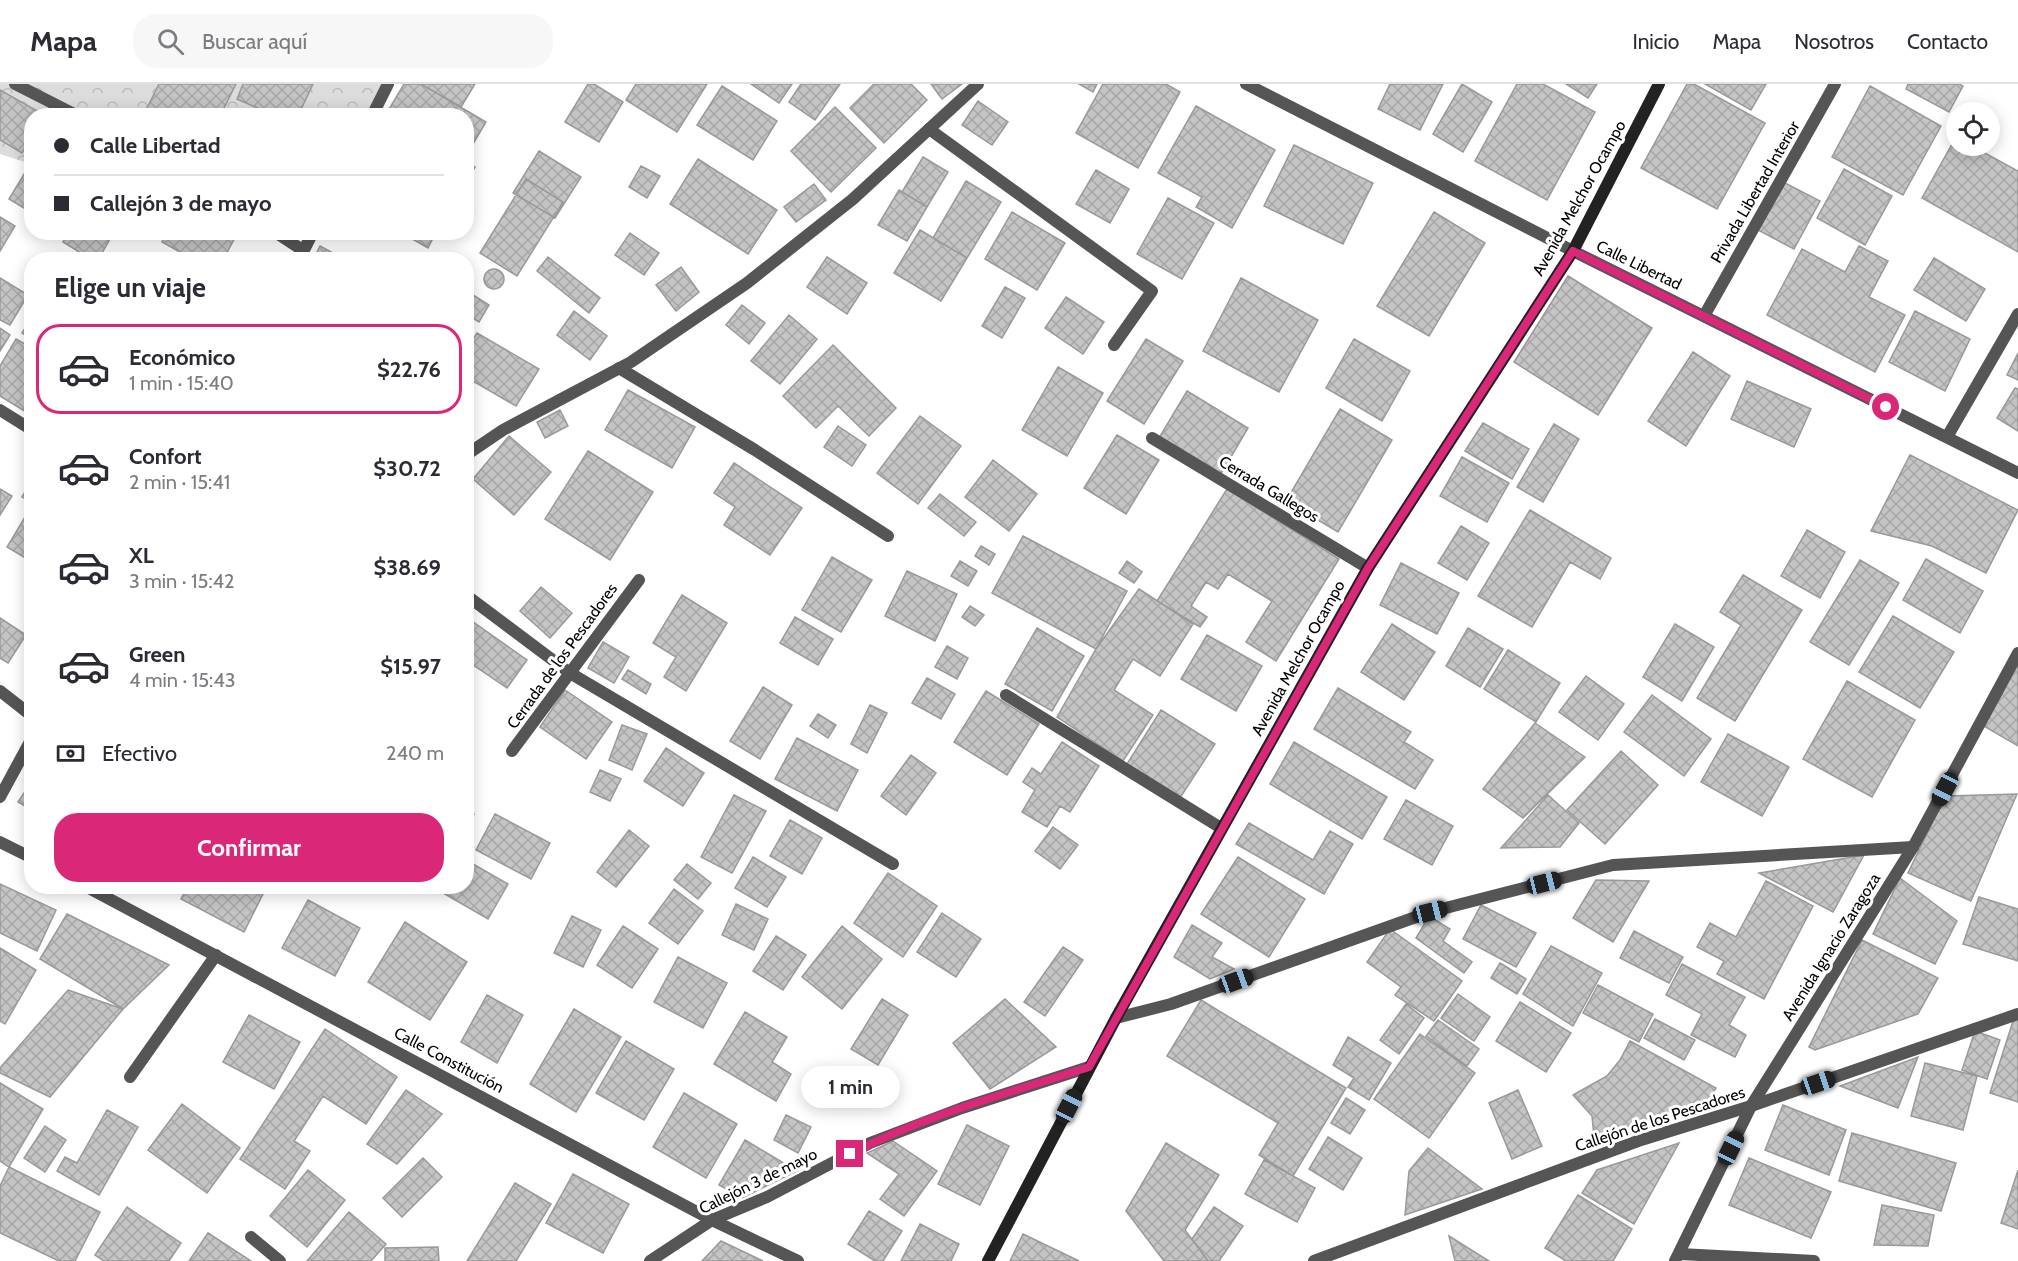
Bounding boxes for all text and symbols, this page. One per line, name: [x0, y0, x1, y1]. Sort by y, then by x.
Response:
search box: [133, 14, 553, 68]
text: Mapa: [30, 24, 97, 58]
icon: search: [154, 25, 187, 58]
text: Buscar aquí: [202, 28, 307, 55]
text: Inicio: [1632, 29, 1679, 54]
text: Mapa: [1712, 29, 1761, 54]
text: Nosotros: [1794, 29, 1874, 54]
text: Contacto: [1907, 29, 1988, 54]
map controls: [1946, 102, 2000, 156]
button: locate: [1946, 102, 2000, 156]
street label: Avenida Melchor Ocampo: [1528, 117, 1630, 279]
street label: Privada Libertad Interior: [1707, 117, 1804, 266]
text: Calle Libertad: [90, 132, 221, 159]
text: Callejón 3 de mayo: [90, 190, 271, 217]
street label: Calle Libertad: [1593, 236, 1685, 294]
text: Elige un viaje: [54, 271, 206, 304]
icon: car: [57, 342, 111, 396]
text: Económico: [129, 344, 235, 371]
text: $22.76: [377, 356, 441, 383]
text: 1 min · 15:40: [129, 371, 234, 395]
route start: [1872, 393, 1899, 420]
icon: car: [57, 441, 111, 495]
text: Confort: [129, 443, 202, 470]
street label: Cerrada Gallegos: [1216, 452, 1323, 526]
text: $30.72: [373, 455, 441, 482]
text: 2 min · 15:41: [129, 470, 230, 494]
icon: car: [57, 540, 111, 594]
text: XL: [129, 542, 154, 569]
text: $38.69: [373, 554, 441, 581]
text: 3 min · 15:42: [129, 569, 235, 593]
street label: Avenida Melchor Ocampo: [1247, 577, 1349, 739]
street label: Cerrada de los Pescadores: [503, 579, 621, 732]
icon: car: [57, 639, 111, 693]
text: Green: [129, 641, 185, 668]
text: $15.97: [380, 653, 441, 680]
text: 4 min · 15:43: [129, 668, 236, 692]
icon: cash: [54, 737, 87, 770]
text: Efectivo: [102, 740, 177, 767]
text: 240 m: [386, 741, 444, 765]
car: [1929, 769, 1961, 809]
button: Confirmar: [54, 813, 444, 882]
car: [1524, 870, 1564, 896]
street label: Avenida Ignacio Zaragoza: [1778, 870, 1884, 1024]
car: [1410, 899, 1450, 925]
car: [1216, 966, 1256, 996]
street label: Calle Constitución: [391, 1023, 507, 1097]
callout: 1 min: [800, 1067, 900, 1109]
car: [1798, 1069, 1838, 1097]
text: 1 min: [828, 1075, 873, 1099]
street label: Callejón de los Pescadores: [1573, 1082, 1748, 1155]
car: [1053, 1086, 1085, 1126]
car: [1715, 1128, 1747, 1168]
route end: [836, 1140, 863, 1167]
street label: Callejón 3 de mayo: [696, 1144, 820, 1218]

